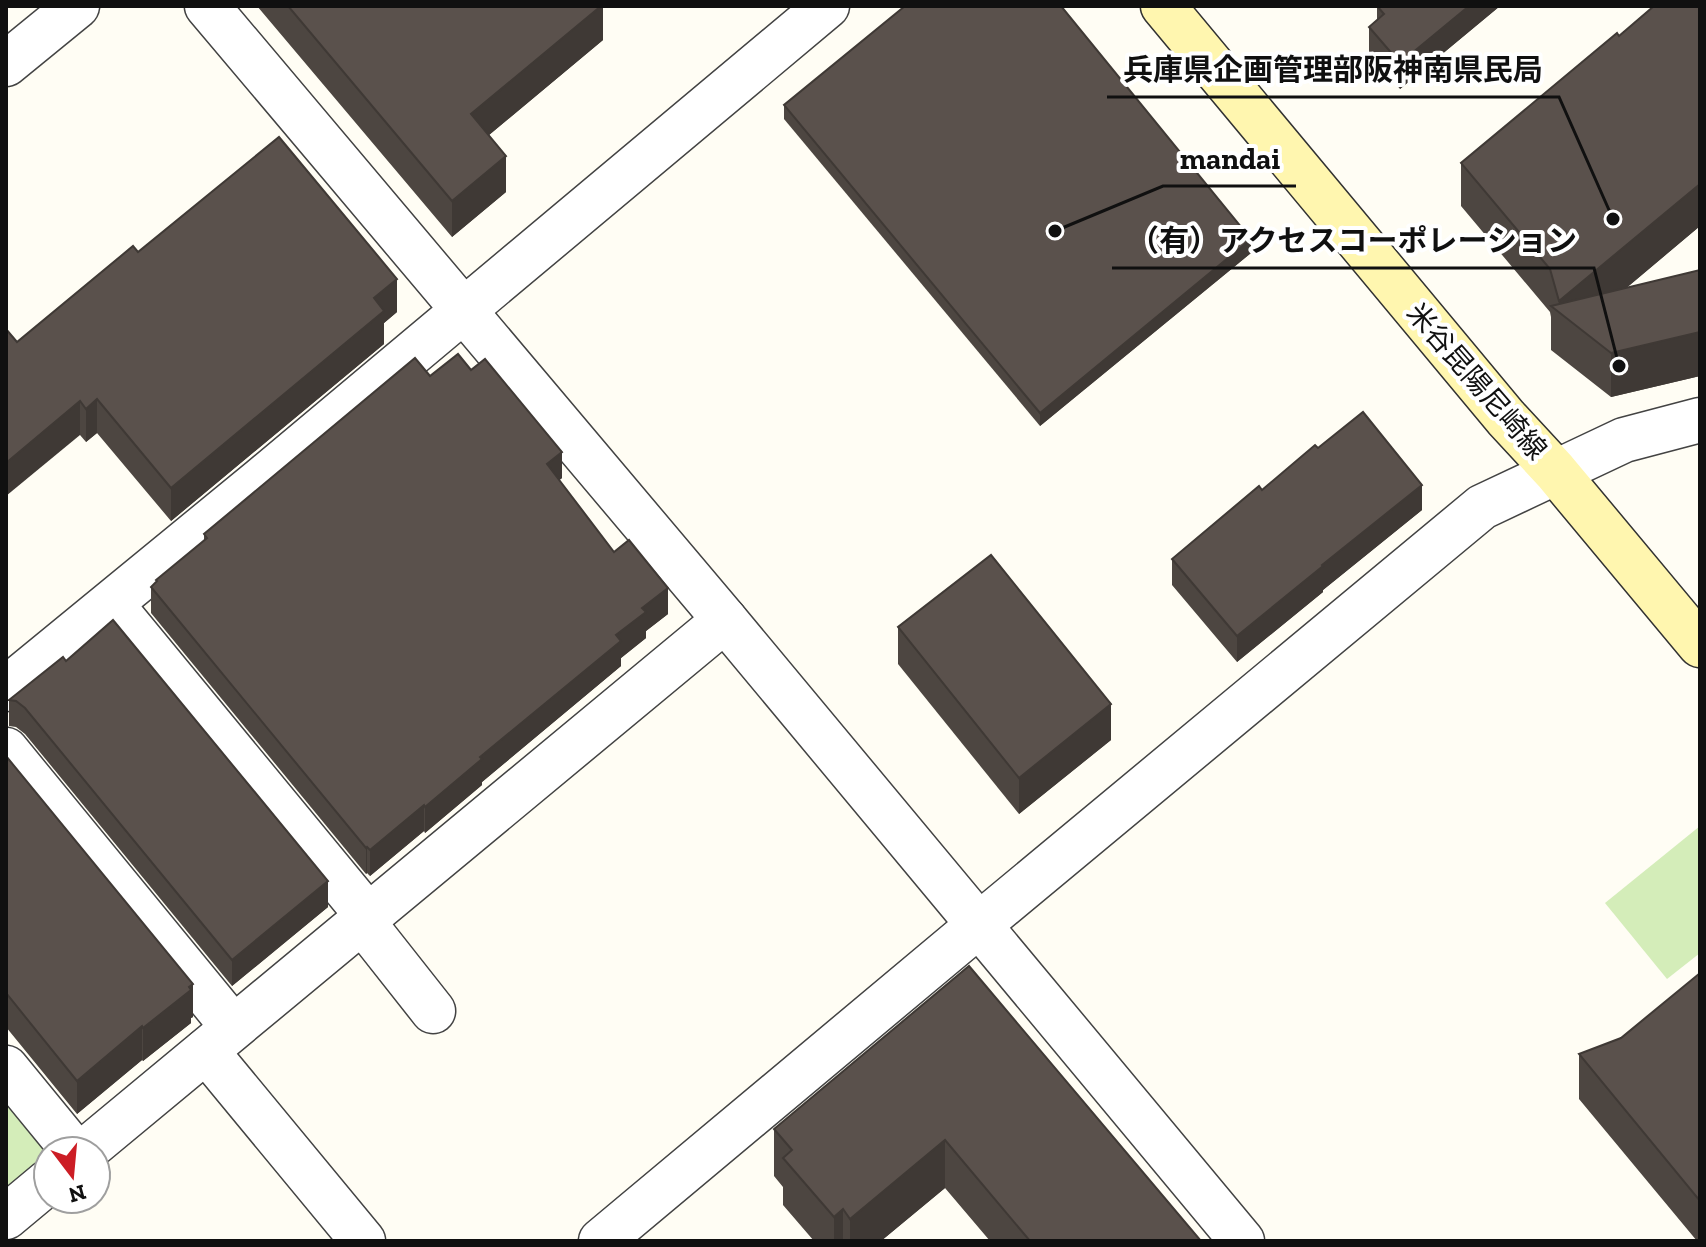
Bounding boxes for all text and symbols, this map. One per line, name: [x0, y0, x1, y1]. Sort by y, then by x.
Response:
callout: 兵庫県企画管理部阪神南県民局: [1107, 43, 1559, 97]
text: 兵庫県企画管理部阪神南県民局: [1123, 52, 1543, 88]
callout: mandai: [1163, 132, 1296, 186]
text: mandai: [1180, 141, 1280, 177]
callout: （有）アクセスコーポレーション: [1112, 214, 1594, 268]
text: （有）アクセスコーポレーション: [1129, 223, 1577, 259]
street label: 米谷昆陽尼崎線: [1400, 297, 1553, 466]
north arrow: [32, 1135, 112, 1215]
text: N: [65, 1178, 89, 1209]

